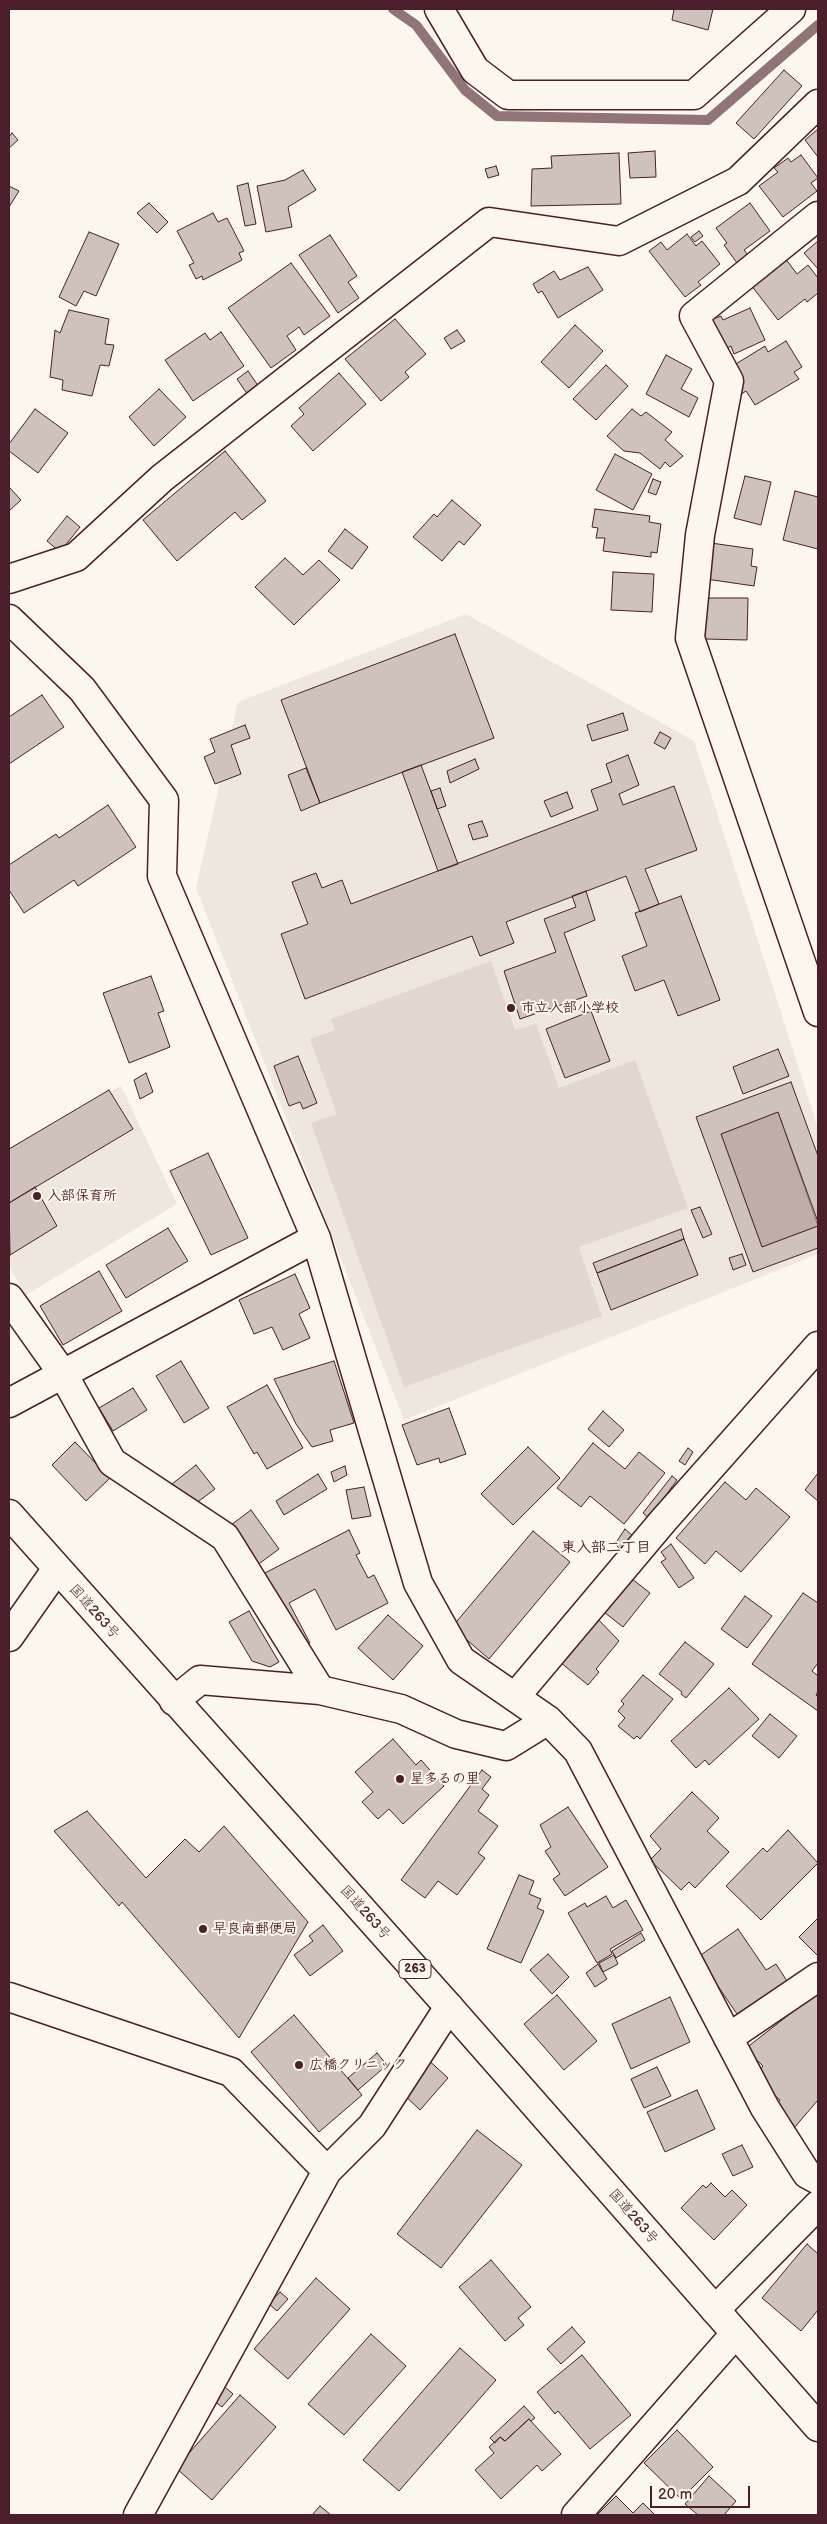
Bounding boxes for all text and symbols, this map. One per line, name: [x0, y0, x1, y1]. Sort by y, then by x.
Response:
place label: 市立入部小学校: [521, 1000, 619, 1016]
marker: 市立入部小学校: [505, 1002, 517, 1014]
place label: 入部保育所: [47, 1188, 117, 1204]
marker: 入部保育所: [31, 1190, 43, 1202]
district label: 東入部二丁目: [561, 1539, 651, 1557]
street label: 国道263号: [65, 1581, 123, 1643]
place label: 星多るの里: [410, 1771, 480, 1787]
marker: 星多るの里: [394, 1773, 406, 1785]
street label: 国道263号: [336, 1882, 394, 1944]
place label: 早良南郵便局: [213, 1921, 297, 1937]
marker: 早良南郵便局: [197, 1923, 209, 1935]
road number: 263: [399, 1960, 431, 1978]
place label: 広橋クリニック: [309, 2057, 407, 2073]
marker: 広橋クリニック: [293, 2059, 305, 2071]
street label: 国道263号: [605, 2186, 661, 2248]
scale bar: [652, 2476, 752, 2508]
text: 20 m: [658, 2485, 692, 2504]

